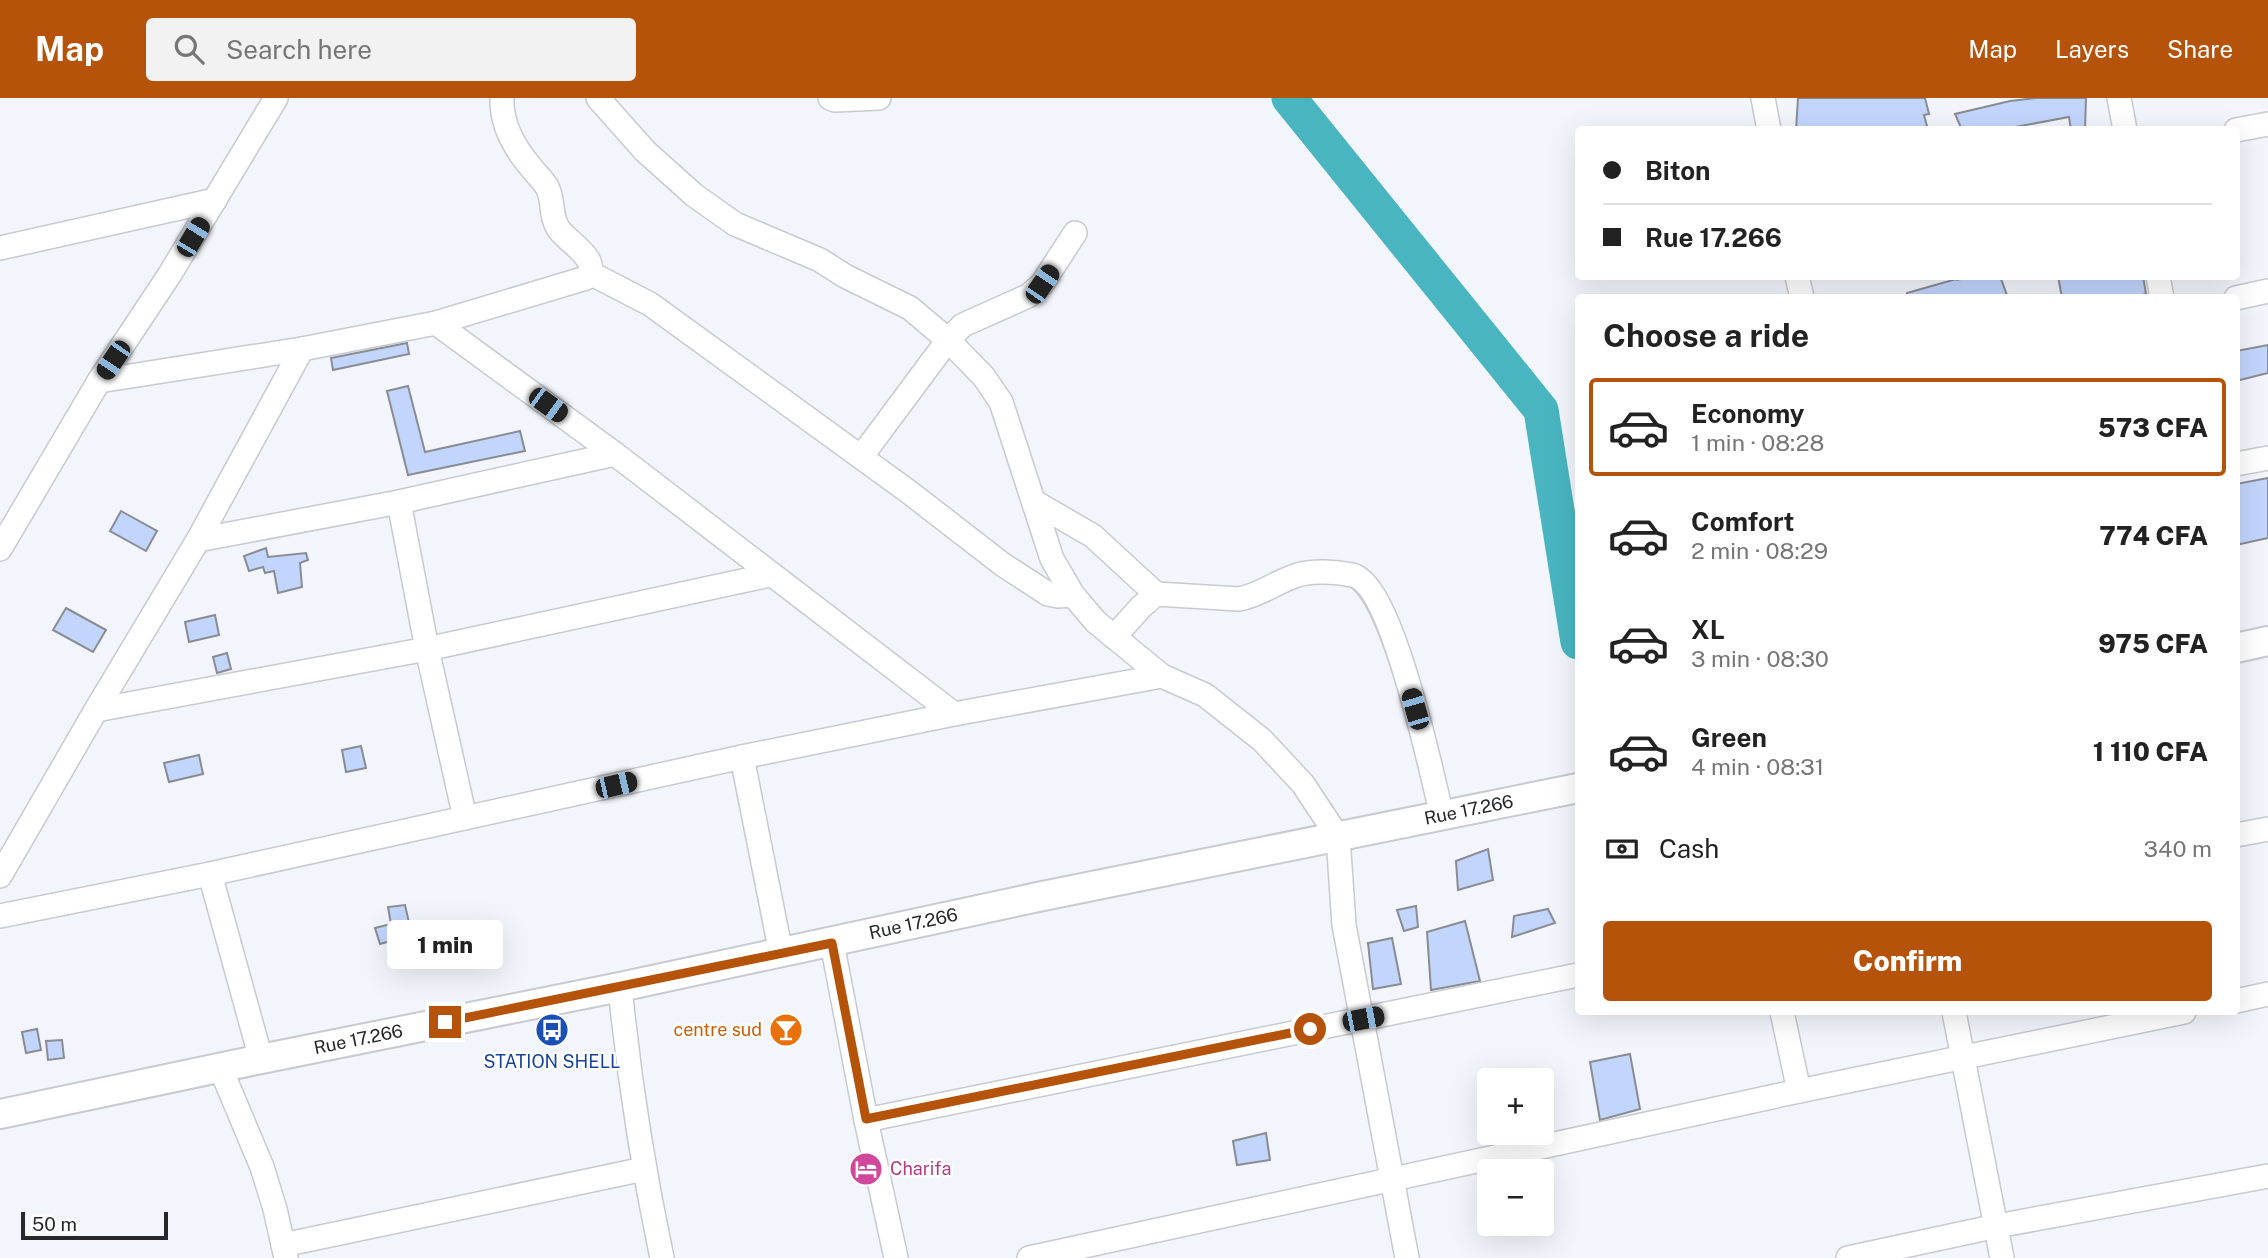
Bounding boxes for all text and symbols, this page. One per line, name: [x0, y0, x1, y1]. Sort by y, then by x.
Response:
search box: [146, 18, 636, 81]
text: Map: [35, 30, 104, 68]
icon: search: [170, 30, 208, 68]
text: Search here: [226, 34, 372, 65]
text: Map: [1968, 35, 2017, 63]
text: Layers: [2055, 35, 2129, 63]
text: Share: [2167, 35, 2233, 63]
text: Biton: [1645, 155, 1711, 186]
car: [174, 214, 213, 260]
text: Rue 17.266: [1645, 222, 1782, 253]
car: [1022, 261, 1063, 307]
text: Choose a ride: [1603, 317, 1809, 354]
car: [93, 337, 134, 383]
car: [525, 384, 572, 426]
icon: car: [1607, 396, 1670, 459]
text: Economy: [1691, 398, 1804, 429]
text: 573 CFA: [2098, 412, 2208, 443]
text: 1 min · 08:28: [1691, 429, 1824, 456]
icon: car: [1607, 504, 1670, 567]
text: Comfort: [1691, 506, 1794, 537]
text: 774 CFA: [2099, 520, 2208, 551]
text: 2 min · 08:29: [1691, 537, 1828, 564]
icon: car: [1607, 612, 1670, 675]
text: XL: [1691, 614, 1725, 645]
text: 975 CFA: [2098, 628, 2208, 659]
text: 3 min · 08:30: [1691, 645, 1829, 672]
car: [1400, 686, 1431, 732]
icon: car: [1607, 720, 1670, 783]
text: Green: [1691, 722, 1767, 753]
text: 1 110 CFA: [2093, 736, 2208, 767]
text: 4 min · 08:31: [1691, 753, 1824, 780]
car: [594, 770, 639, 800]
street label: Rue 17.266: [1422, 790, 1515, 829]
icon: cash: [1603, 830, 1641, 868]
text: Cash: [1659, 833, 1719, 864]
text: 340 m: [2144, 835, 2212, 862]
street label: Rue 17.266: [867, 904, 960, 943]
callout: 1 min: [387, 920, 503, 970]
button: Confirm: [1603, 921, 2212, 1001]
text: 1 min: [417, 931, 473, 958]
car: [1341, 1005, 1386, 1033]
route end: [429, 1006, 461, 1038]
bus stop icon: STATION SHELL: [533, 1011, 571, 1049]
bar icon: centre sud: [767, 1011, 805, 1049]
route start: [1294, 1013, 1326, 1045]
place label: centre sud: [673, 1019, 762, 1040]
street label: Rue 17.266: [312, 1020, 405, 1058]
place label: STATION SHELL: [484, 1051, 620, 1072]
map controls: [1477, 1068, 1554, 1236]
button: +: [1477, 1068, 1554, 1145]
hotel icon: Charifa: [847, 1150, 885, 1188]
place label: Charifa: [890, 1158, 951, 1179]
button: −: [1477, 1159, 1554, 1236]
scale bar: [21, 1209, 168, 1241]
text: 50 m: [32, 1213, 77, 1235]

